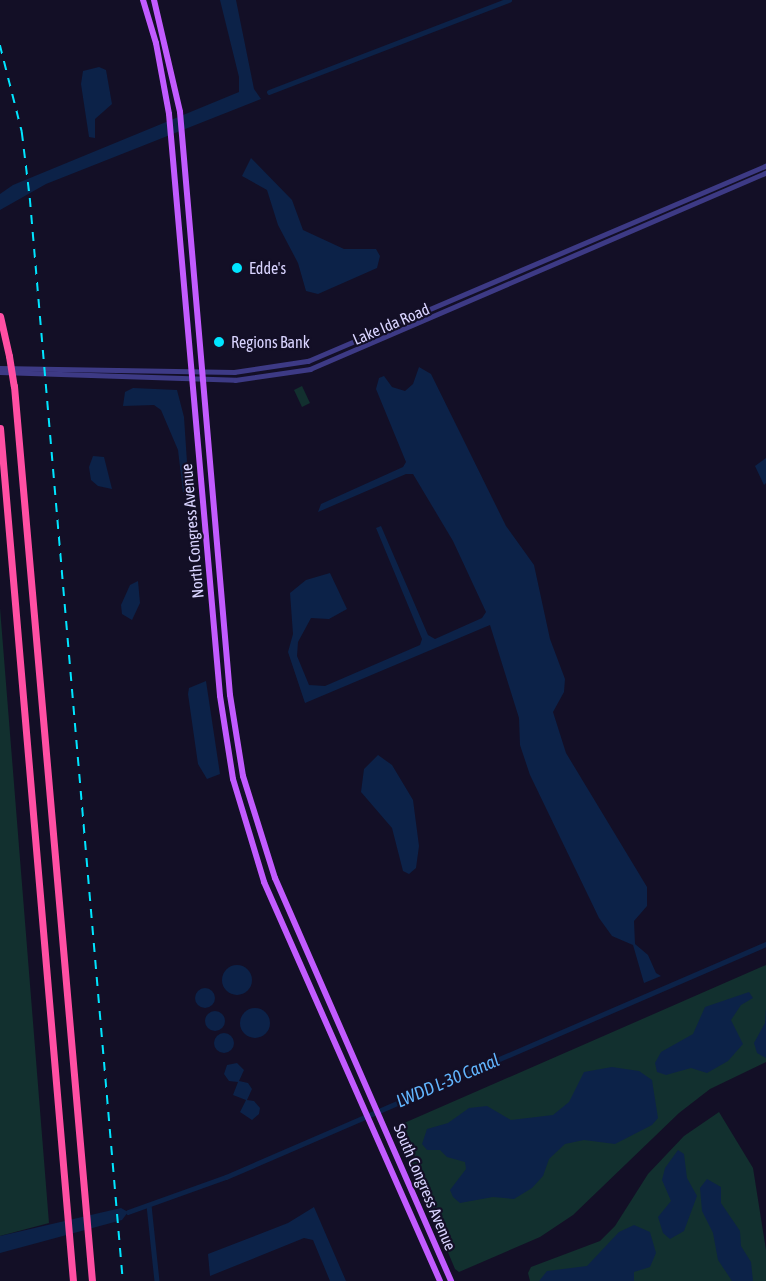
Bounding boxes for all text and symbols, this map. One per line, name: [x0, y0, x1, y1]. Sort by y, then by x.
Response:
place label: Edde's: [249, 258, 286, 278]
marker: Edde's: [230, 261, 244, 275]
street label: Lake Ida Road: [350, 299, 432, 349]
place label: Regions Bank: [231, 332, 310, 352]
marker: Regions Bank: [212, 335, 226, 349]
street label: North Congress Avenue: [177, 463, 207, 599]
water label: LWDD L-30 Canal: [393, 1050, 503, 1112]
street label: South Congress Avenue: [390, 1121, 460, 1253]

